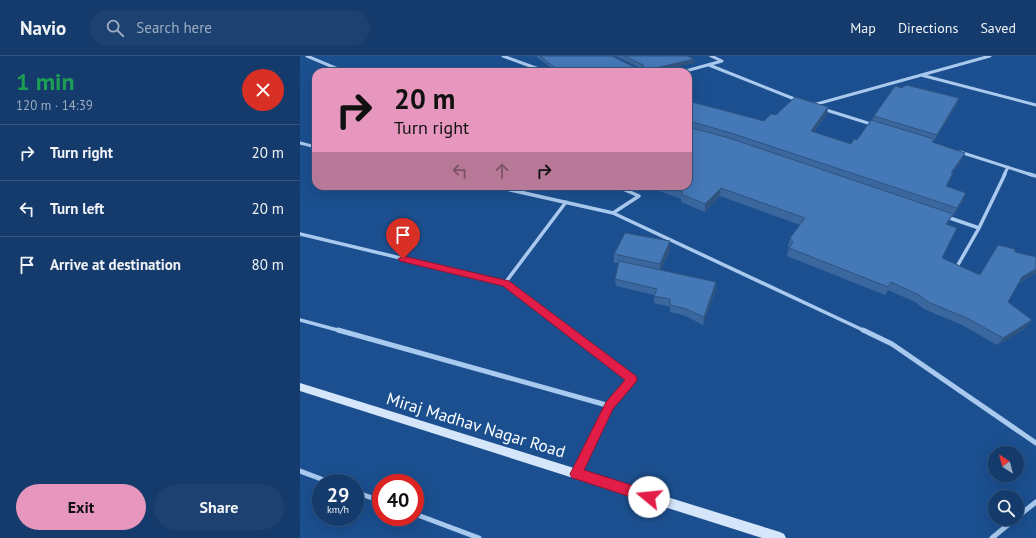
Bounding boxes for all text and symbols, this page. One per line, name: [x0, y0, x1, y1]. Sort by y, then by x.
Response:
search box: [90, 10, 370, 46]
text: Navio: [20, 16, 66, 40]
icon: search: [104, 17, 126, 39]
text: Search here: [136, 18, 212, 37]
text: Map: [850, 19, 876, 37]
text: Directions: [898, 19, 958, 37]
text: Saved: [980, 19, 1016, 37]
text: 1 min: [16, 66, 75, 97]
button: close: [242, 69, 284, 111]
text: 20 m: [394, 80, 455, 117]
icon: right: [328, 84, 380, 136]
text: 120 m · 14:39: [16, 97, 93, 114]
text: Turn right: [394, 116, 469, 139]
icon: right: [16, 142, 38, 164]
text: Turn right: [50, 143, 113, 162]
text: 20 m: [251, 143, 284, 162]
icon: left: [449, 160, 471, 182]
icon: ahead: [491, 160, 513, 182]
icon: right: [533, 160, 555, 182]
icon: left: [16, 198, 38, 220]
text: Turn left: [50, 199, 104, 218]
text: 20 m: [251, 199, 284, 218]
pin: [386, 218, 420, 259]
icon: arrive: [392, 224, 414, 246]
icon: arrive: [16, 254, 38, 276]
text: Arrive at destination: [50, 255, 181, 274]
text: 80 m: [251, 255, 284, 274]
street label: Miraj Madhav Nagar Road: [384, 387, 568, 463]
north arrow: [988, 446, 1024, 482]
map controls: [988, 446, 1024, 526]
speed limit sign: 40: [372, 474, 424, 526]
position arrow: [628, 476, 670, 518]
text: 29: [327, 482, 349, 508]
button: Exit: [16, 484, 146, 530]
button: Share: [154, 484, 284, 530]
button: search: [988, 490, 1024, 526]
text: km/h: [327, 503, 349, 516]

